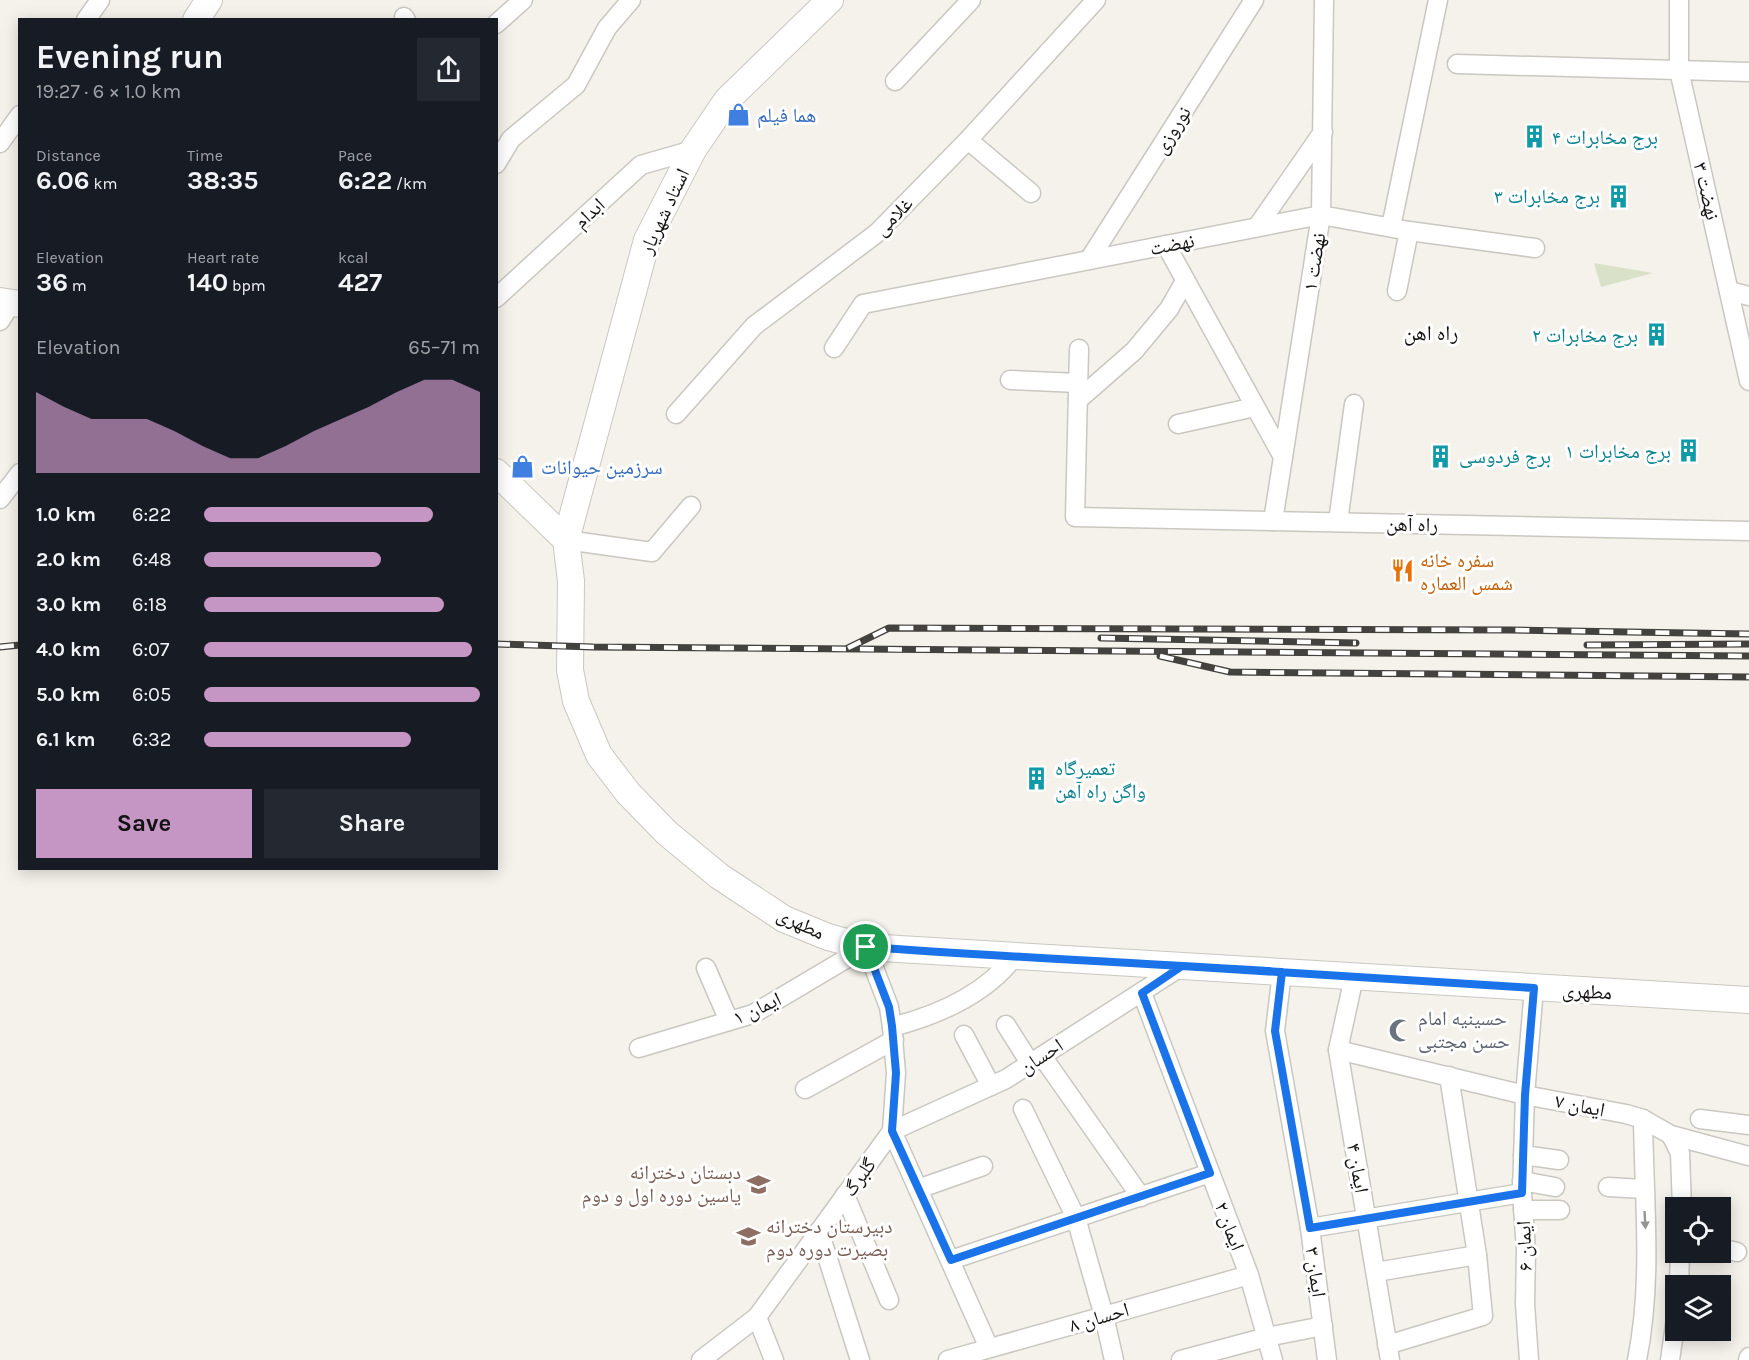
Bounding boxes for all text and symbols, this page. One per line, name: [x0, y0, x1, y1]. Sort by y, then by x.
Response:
text: Evening run: [36, 38, 224, 76]
button: share: [417, 38, 480, 101]
text: 19:27 · 6 × 1.0 km: [36, 80, 181, 103]
shop icon: هما فیلم: [726, 102, 752, 128]
street label: نوروزی: [1149, 102, 1196, 158]
place label: هما فیلم: [757, 104, 816, 129]
building icon: برج مخابرات ۴: [1521, 124, 1547, 150]
place label: برج مخابرات ۴: [1552, 126, 1658, 150]
text: Distance: [36, 146, 101, 165]
text: Time: [187, 146, 223, 165]
text: Pace: [338, 146, 372, 165]
street label: نهضت ۳: [1689, 160, 1724, 222]
text: 6.06: [36, 165, 90, 196]
text: 38:35: [187, 165, 258, 196]
text: 6:22: [338, 165, 392, 196]
street label: استاد شهریار: [634, 165, 694, 259]
text: km: [90, 174, 117, 193]
text: /km: [392, 174, 427, 193]
building icon: برج مخابرات ۳: [1605, 183, 1631, 209]
place label: برج مخابرات ۳: [1494, 185, 1600, 209]
street label: غلامی: [869, 192, 917, 240]
street label: ابدام: [569, 193, 611, 235]
street label: نهضت: [1148, 229, 1196, 260]
street label: نهضت ۱: [1299, 231, 1330, 293]
text: Elevation: [36, 248, 104, 267]
text: Heart rate: [187, 248, 259, 267]
text: kcal: [338, 248, 369, 267]
text: 36: [36, 267, 68, 298]
text: 140: [187, 267, 228, 298]
text: 427: [338, 267, 382, 298]
text: m: [68, 276, 87, 295]
text: bpm: [228, 276, 266, 295]
district label: راه اهن: [1404, 321, 1458, 346]
building icon: برج مخابرات ۲: [1643, 322, 1669, 348]
place label: برج مخابرات ۲: [1532, 324, 1638, 348]
text: Elevation: [36, 336, 121, 359]
text: 65–71 m: [408, 336, 480, 359]
building icon: برج مخابرات ۱: [1676, 438, 1702, 464]
place label: برج مخابرات ۱: [1565, 440, 1671, 464]
building icon: برج فردوسی: [1428, 443, 1454, 469]
place label: برج فردوسی: [1459, 445, 1551, 469]
shop icon: سرزمین حیوانات: [510, 454, 536, 480]
place label: سرزمین حیوانات: [541, 456, 663, 479]
text: 1.0 km: [36, 503, 96, 526]
text: 6:22: [132, 503, 171, 526]
street label: راه آهن: [1386, 513, 1438, 536]
text: 2.0 km: [36, 548, 101, 571]
text: 6:48: [132, 548, 172, 571]
place label: سفره خانه شمس العماره: [1420, 549, 1513, 595]
restaurant icon: سفره خانه شمس العماره: [1389, 558, 1415, 584]
text: 3.0 km: [36, 593, 101, 616]
text: 6:18: [132, 593, 167, 616]
text: 4.0 km: [36, 638, 101, 661]
text: 6:07: [132, 638, 169, 661]
text: 5.0 km: [36, 683, 100, 706]
text: 6:05: [132, 683, 171, 706]
text: 6.1 km: [36, 728, 95, 751]
text: 6:32: [132, 728, 171, 751]
place label: تعمیرگاه واگن راه آهن: [1055, 757, 1146, 803]
building icon: تعمیرگاه واگن راه آهن: [1024, 766, 1050, 792]
button: Save: [36, 789, 252, 858]
button: Share: [264, 789, 480, 858]
street label: مطهری: [773, 903, 828, 944]
pin: [840, 921, 891, 972]
icon: arrive: [849, 930, 882, 963]
street label: مطهری: [1562, 979, 1612, 1004]
street label: ایمان ۱: [730, 987, 785, 1030]
place label: حسینیه امام حسن مجتبی: [1418, 1007, 1510, 1053]
mosque icon: حسینیه امام حسن مجتبی: [1387, 1017, 1413, 1043]
street label: احسان: [1015, 1034, 1067, 1079]
street label: ایمان ۷: [1553, 1089, 1607, 1122]
street label: ایمان ۴: [1342, 1141, 1373, 1195]
street label: گلبرگ: [838, 1154, 881, 1201]
place label: دبستان دخترانه یاسین دوره اول و دوم: [582, 1161, 741, 1209]
school or university icon: دبستان دخترانه یاسین دوره اول و دوم: [746, 1171, 772, 1197]
map controls: [1665, 1197, 1731, 1341]
button: locate: [1665, 1197, 1731, 1263]
street label: ایمان ۲: [1210, 1199, 1249, 1254]
one-way arrow: [1641, 1210, 1650, 1229]
place label: دبیرستان دخترانه بصیرت دوره دوم: [766, 1215, 893, 1263]
street label: ایمان ۶: [1512, 1220, 1537, 1272]
school or university icon: دبیرستان دخترانه بصیرت دوره دوم: [735, 1224, 761, 1250]
street label: ایمان ۳: [1301, 1246, 1330, 1299]
button: layers: [1665, 1275, 1731, 1341]
street label: احسان ۸: [1067, 1298, 1132, 1337]

